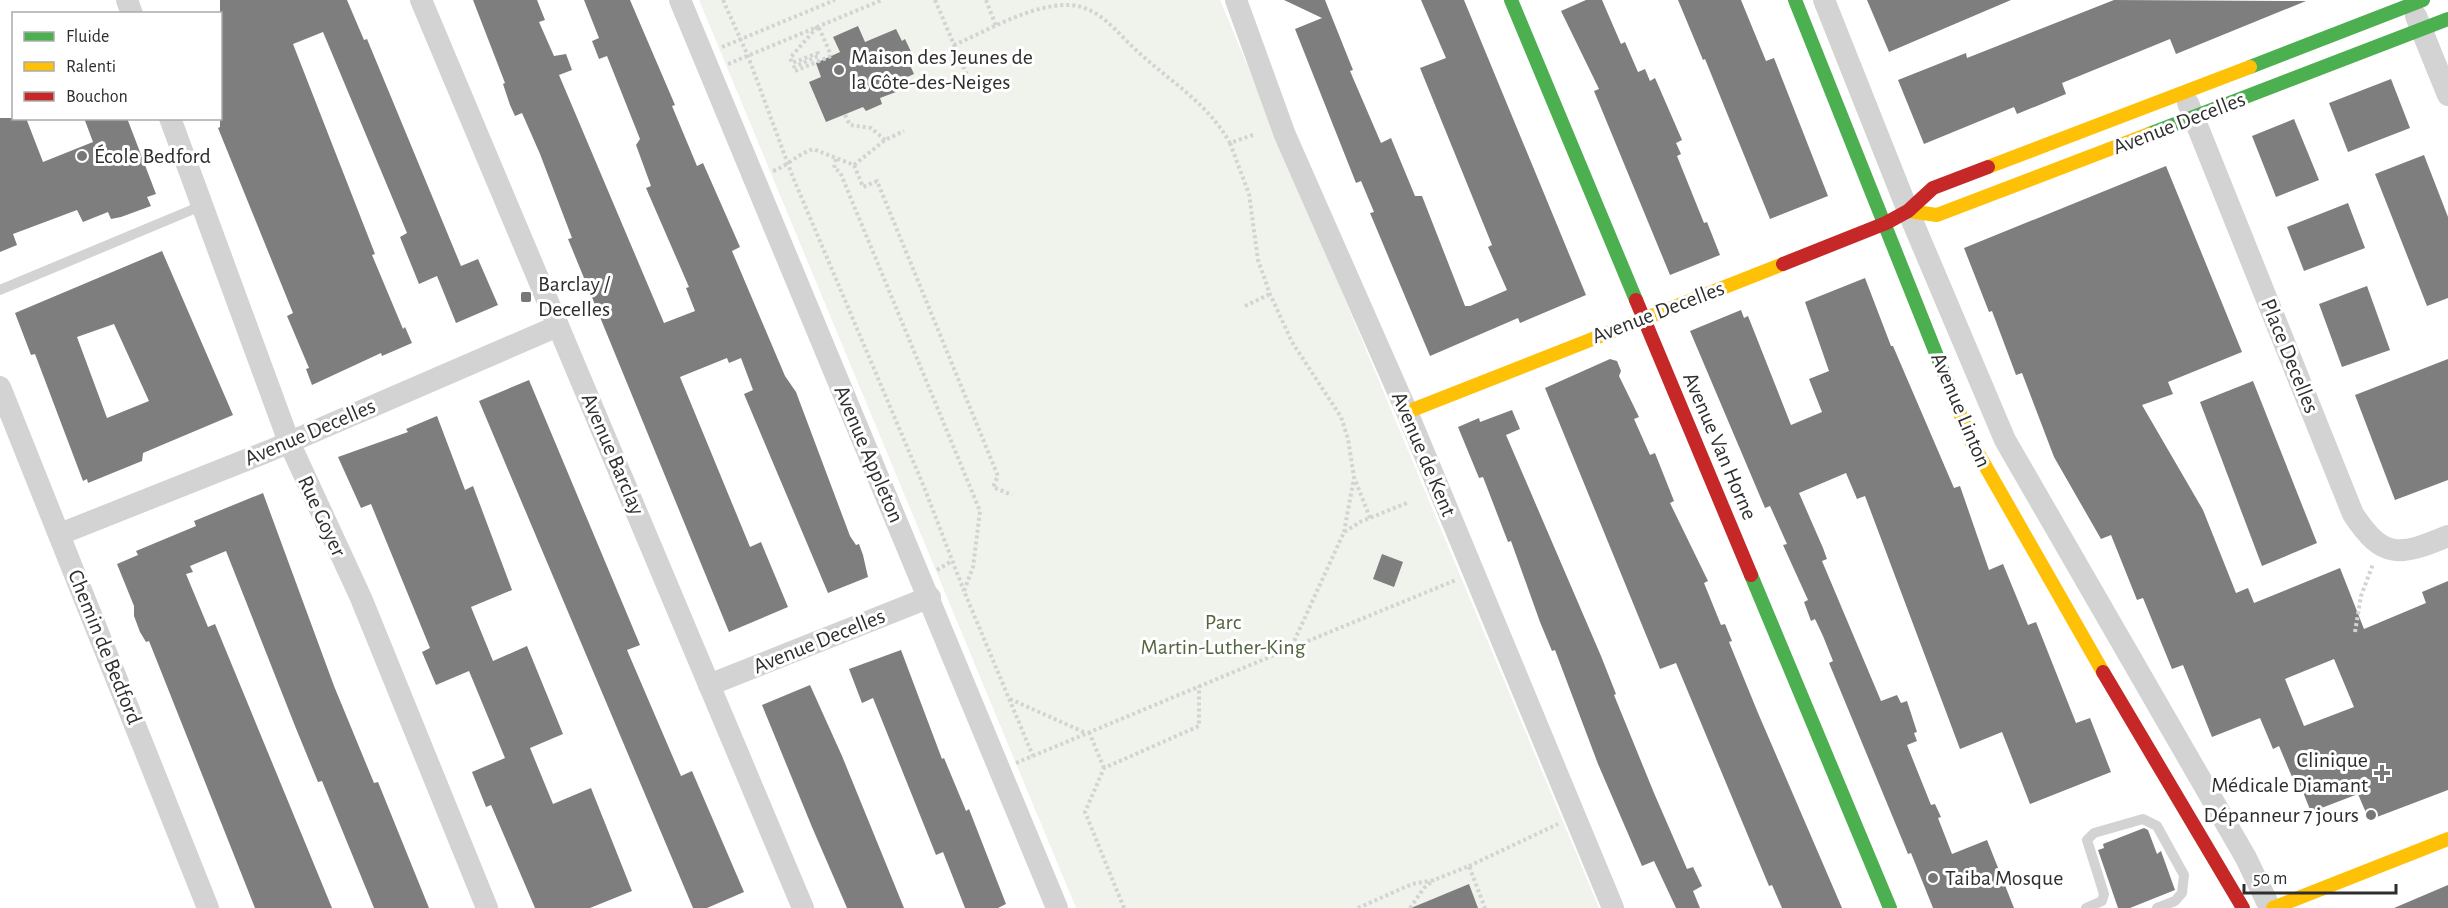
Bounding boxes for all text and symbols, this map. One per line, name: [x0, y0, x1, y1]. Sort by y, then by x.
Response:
legend: [12, 12, 222, 120]
text: Fluide: [66, 28, 109, 46]
place label: Maison des Jeunes de la Côte-des-Neiges: [851, 46, 1033, 93]
text: Ralenti: [66, 58, 116, 76]
marker: Maison des Jeunes de la Côte-des-Neiges: [832, 63, 846, 77]
text: Bouchon: [66, 88, 128, 106]
street label: Avenue Decelles: [2110, 88, 2248, 158]
place label: École Bedford: [94, 144, 211, 167]
marker: École Bedford: [75, 149, 89, 163]
place label: Barclay / Decelles: [538, 273, 611, 320]
street label: Avenue Decelles: [1589, 277, 1727, 347]
marker: Barclay / Decelles: [519, 290, 533, 304]
street label: Place Decelles: [2257, 296, 2323, 416]
street label: Avenue Linton: [1927, 349, 1995, 471]
street label: Avenue Van Horne: [1679, 369, 1761, 523]
street label: Avenue Appleton: [830, 382, 908, 526]
street label: Avenue de Kent: [1388, 389, 1460, 519]
street label: Avenue Barclay: [578, 390, 649, 519]
street label: Avenue Decelles: [241, 395, 379, 469]
street label: Rue Goyer: [294, 472, 350, 560]
street label: Chemin de Bedford: [64, 567, 146, 727]
street label: Avenue Decelles: [750, 605, 888, 677]
park label: Parc Martin-Luther-King: [1141, 611, 1306, 658]
place label: Clinique Médicale Diamant: [2211, 749, 2368, 796]
marker: Clinique Médicale Diamant: [2373, 764, 2391, 782]
place label: Dépanneur 7 jours: [2203, 804, 2359, 826]
marker: Dépanneur 7 jours: [2364, 808, 2378, 822]
scale bar: [2244, 857, 2396, 895]
place label: Taiba Mosque: [1945, 867, 2063, 889]
text: 50 m: [2253, 870, 2287, 888]
marker: Taiba Mosque: [1926, 871, 1940, 885]

